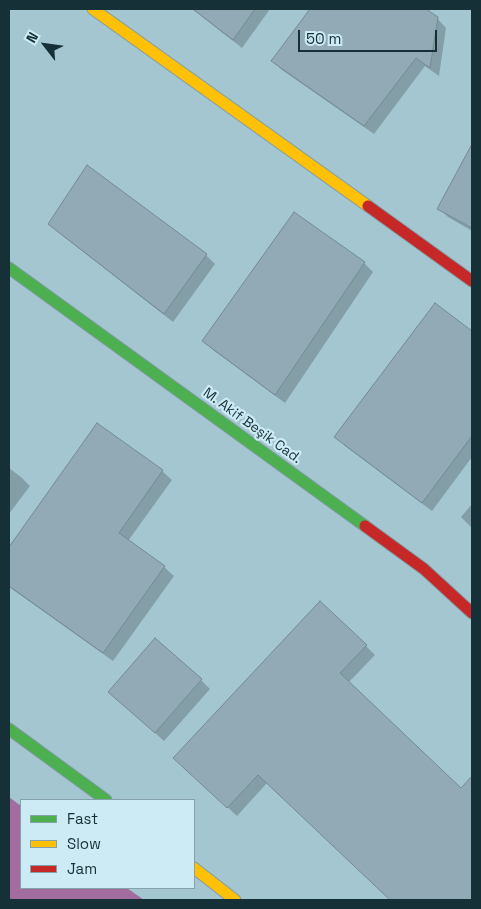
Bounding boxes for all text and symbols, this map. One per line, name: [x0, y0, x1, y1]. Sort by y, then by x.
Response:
north arrow: [20, 20, 70, 70]
scale bar: [301, 20, 440, 52]
text: N: [22, 29, 42, 46]
text: 50 m: [306, 29, 341, 48]
street label: M. Akif Beşik Cad.: [199, 385, 305, 467]
legend: [20, 799, 195, 889]
text: Fast: [67, 809, 98, 828]
text: Slow: [67, 834, 101, 853]
text: Jam: [67, 859, 97, 878]

